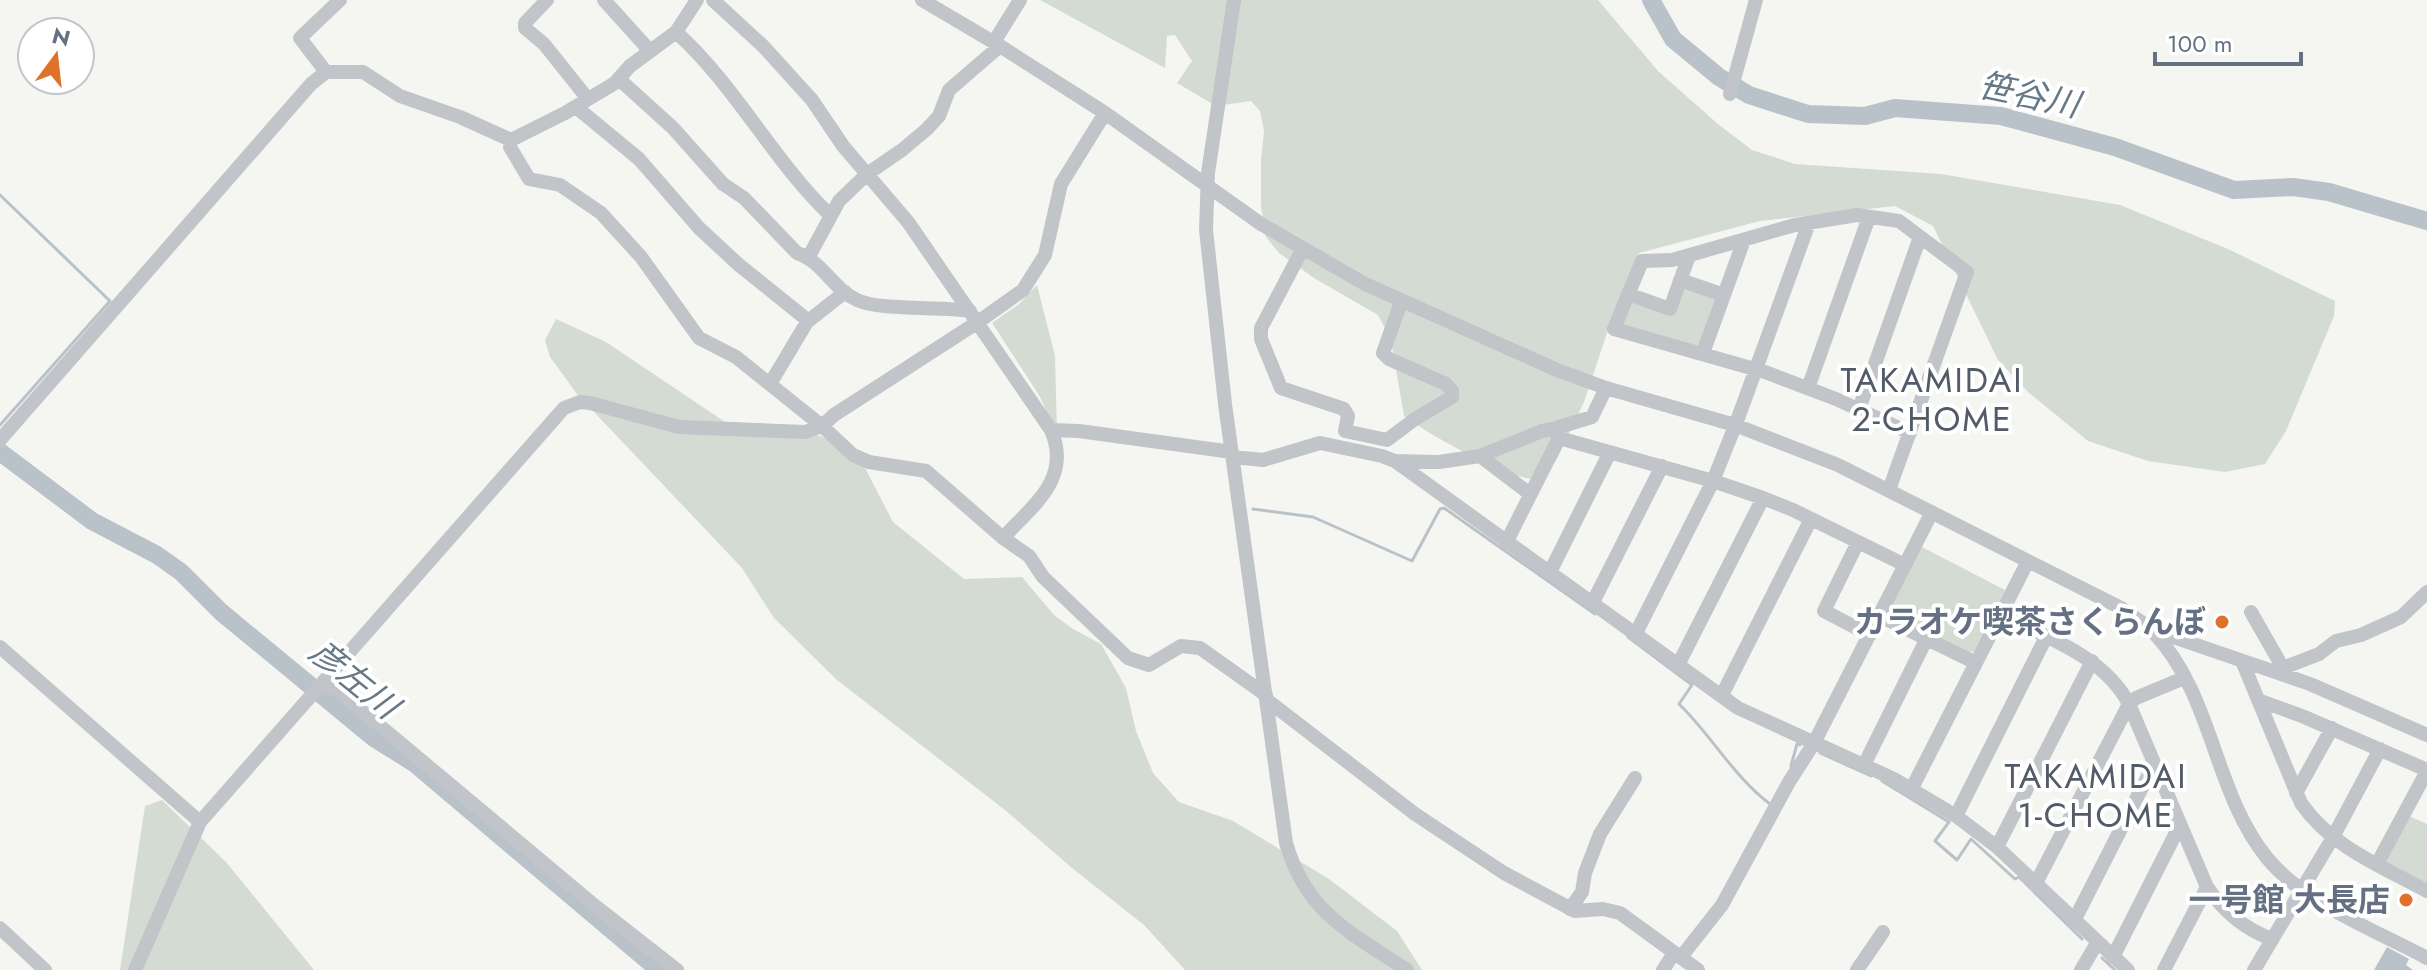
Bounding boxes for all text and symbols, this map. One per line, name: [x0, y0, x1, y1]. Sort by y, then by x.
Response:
north arrow: [16, 16, 96, 96]
scale bar: [2155, 16, 2301, 66]
text: N: [49, 19, 74, 54]
text: 100 m: [2167, 26, 2233, 61]
water label: 笹谷川: [1974, 60, 2087, 130]
district label: TAKAMIDAI 2-CHOME: [1840, 356, 2024, 444]
place label: カラオケ喫茶さくらんぼ: [1854, 599, 2206, 645]
marker: カラオケ喫茶さくらんぼ: [2213, 613, 2231, 631]
water label: 彦左川: [299, 628, 411, 732]
district label: TAKAMIDAI 1-CHOME: [2004, 752, 2188, 840]
place label: 一号館 大長店: [2188, 877, 2390, 923]
marker: 一号館 大長店: [2397, 891, 2415, 909]

